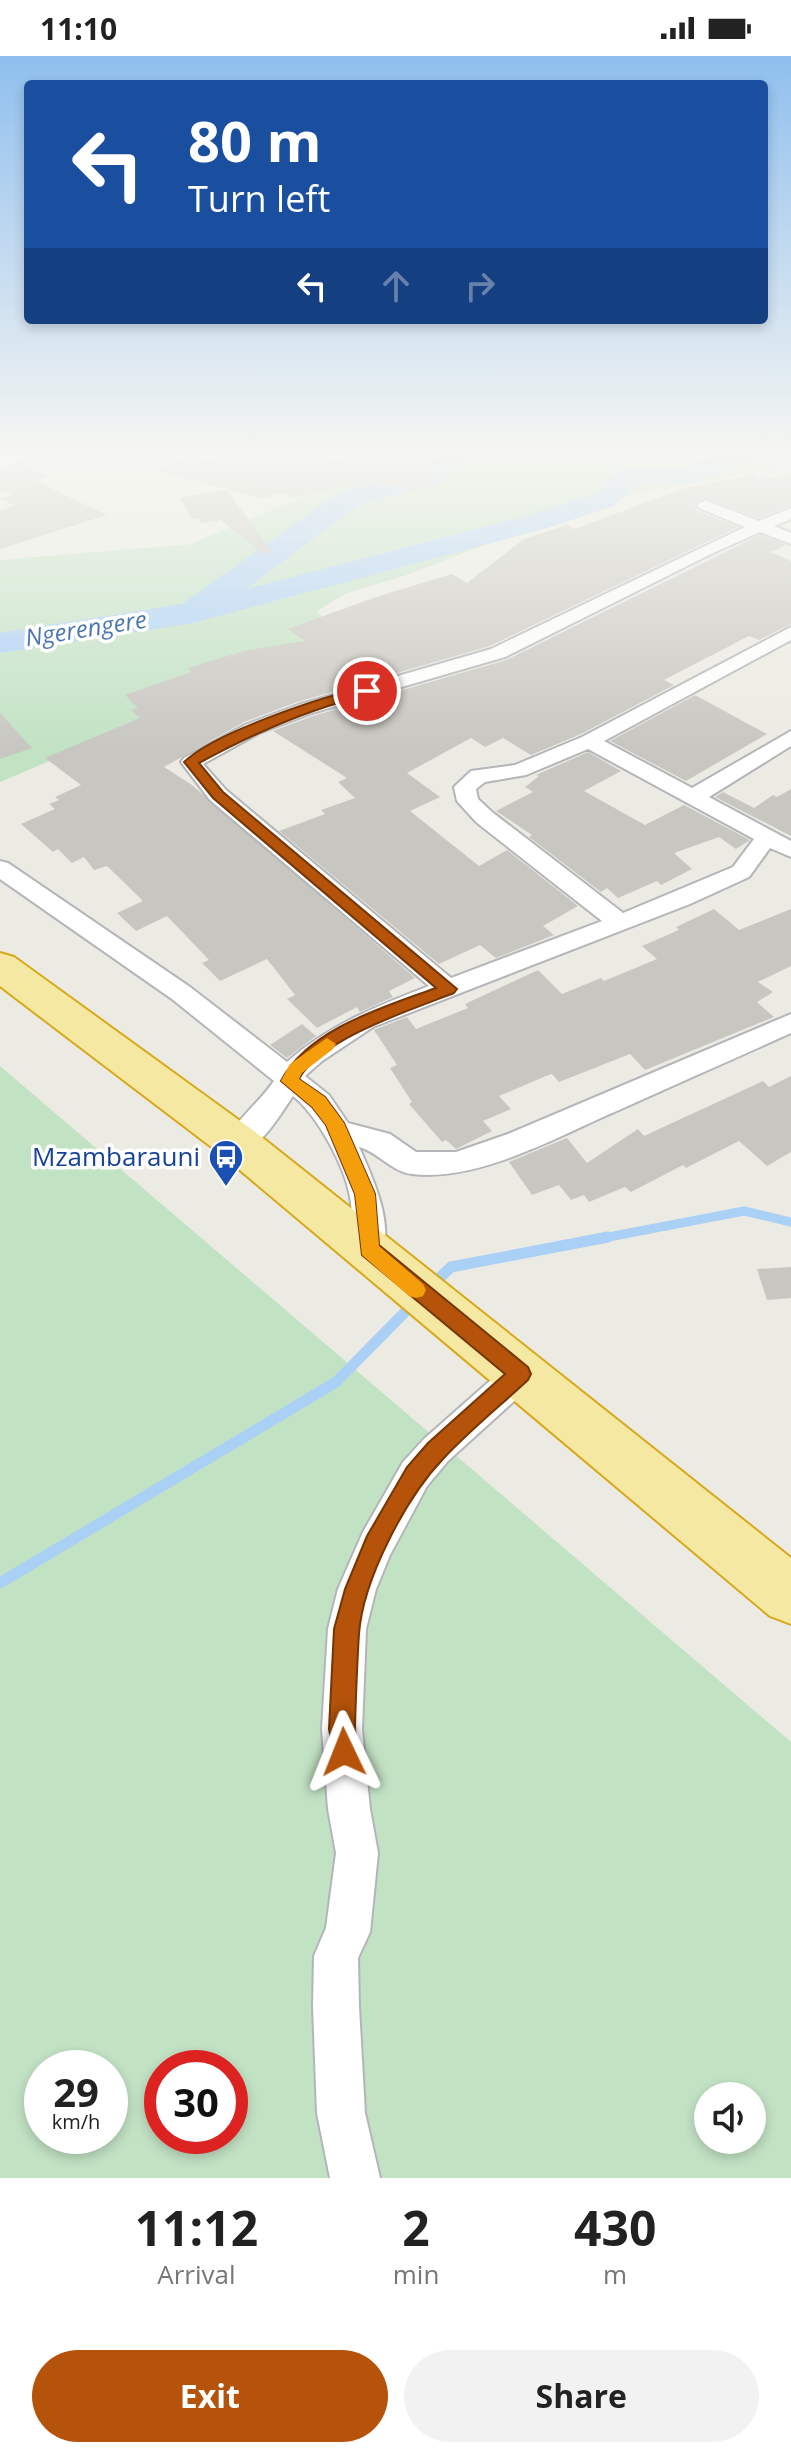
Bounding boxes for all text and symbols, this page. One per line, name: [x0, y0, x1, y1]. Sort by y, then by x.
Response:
text: 11:10: [40, 8, 117, 49]
text: 80 m: [188, 102, 322, 178]
icon: left: [56, 112, 160, 216]
text: Turn left: [188, 174, 330, 223]
icon: left: [290, 264, 334, 308]
icon: ahead: [374, 264, 418, 308]
icon: right: [458, 264, 502, 308]
water label: Ngerengere: [23, 602, 149, 653]
pin: [333, 657, 401, 725]
icon: arrive: [345, 669, 389, 713]
place label: Mzambarauni: [32, 1138, 200, 1174]
bus stop icon: Mzambarauni: [207, 1138, 245, 1188]
position arrow: [302, 1710, 386, 1794]
speed limit sign: 30: [144, 2050, 248, 2154]
text: 29: [53, 2064, 99, 2119]
map controls: [694, 2082, 766, 2154]
button: sound: [694, 2082, 766, 2154]
text: km/h: [52, 2108, 100, 2135]
text: 11:12: [135, 2195, 258, 2260]
text: 2: [402, 2195, 430, 2260]
text: 430: [574, 2195, 656, 2260]
text: Arrival: [157, 2256, 236, 2292]
text: min: [393, 2256, 439, 2292]
text: m: [603, 2256, 627, 2292]
button: Exit: [32, 2350, 388, 2442]
button: Share: [404, 2350, 759, 2442]

